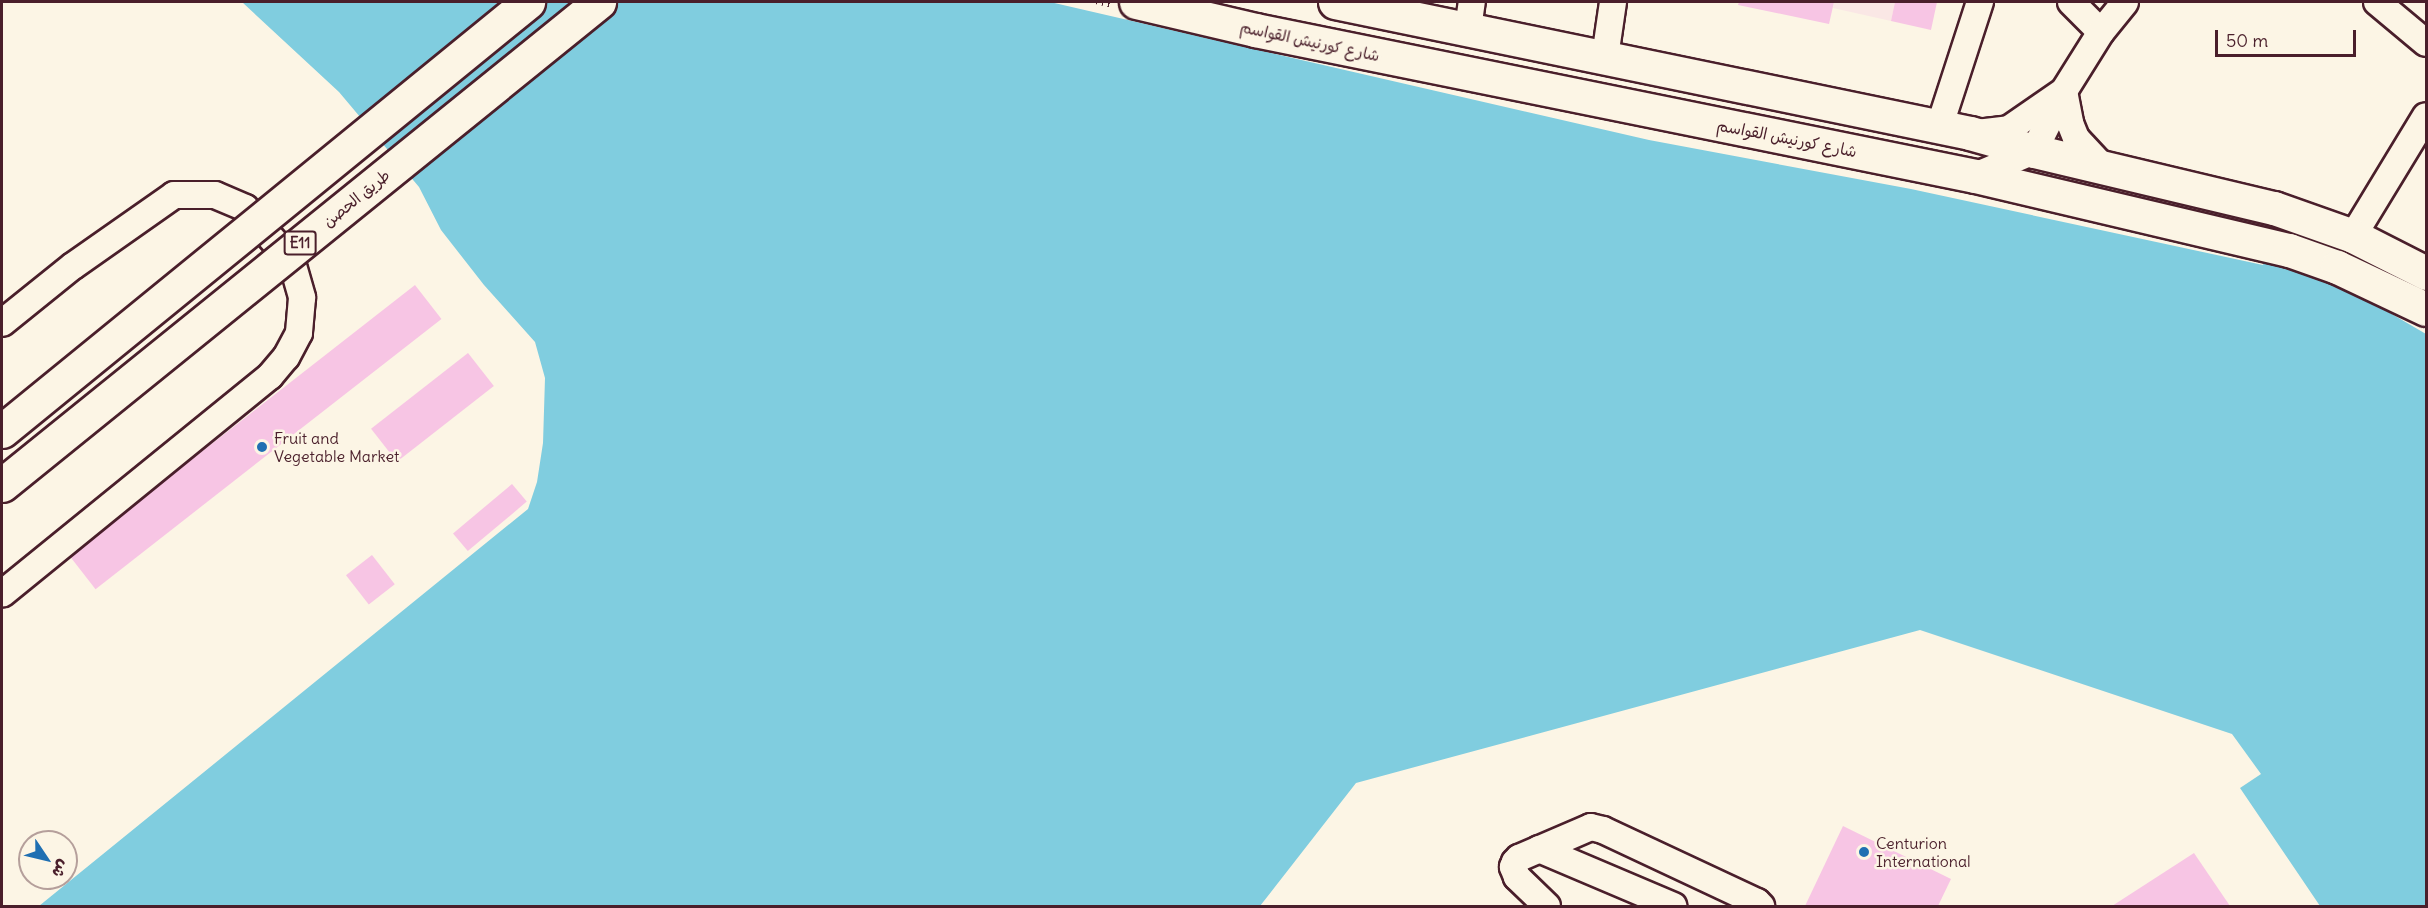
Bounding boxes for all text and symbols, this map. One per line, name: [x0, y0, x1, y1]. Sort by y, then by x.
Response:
street label: شارع كورنيش القواسم: [1238, 17, 1382, 65]
scale bar: [2218, 18, 2359, 56]
text: 50 m: [2226, 29, 2268, 52]
street label: شارع كورنيش القواسم: [1715, 115, 1859, 161]
street label: طريق الحصن: [318, 165, 394, 231]
road number: E11: [284, 231, 316, 255]
place label: Fruit and Vegetable Market: [274, 428, 400, 466]
marker: Fruit and Vegetable Market: [255, 440, 269, 454]
north arrow: [18, 830, 78, 890]
place label: Centurion International: [1876, 833, 1971, 871]
marker: Centurion International: [1857, 845, 1871, 859]
text: ش: [48, 856, 74, 882]

